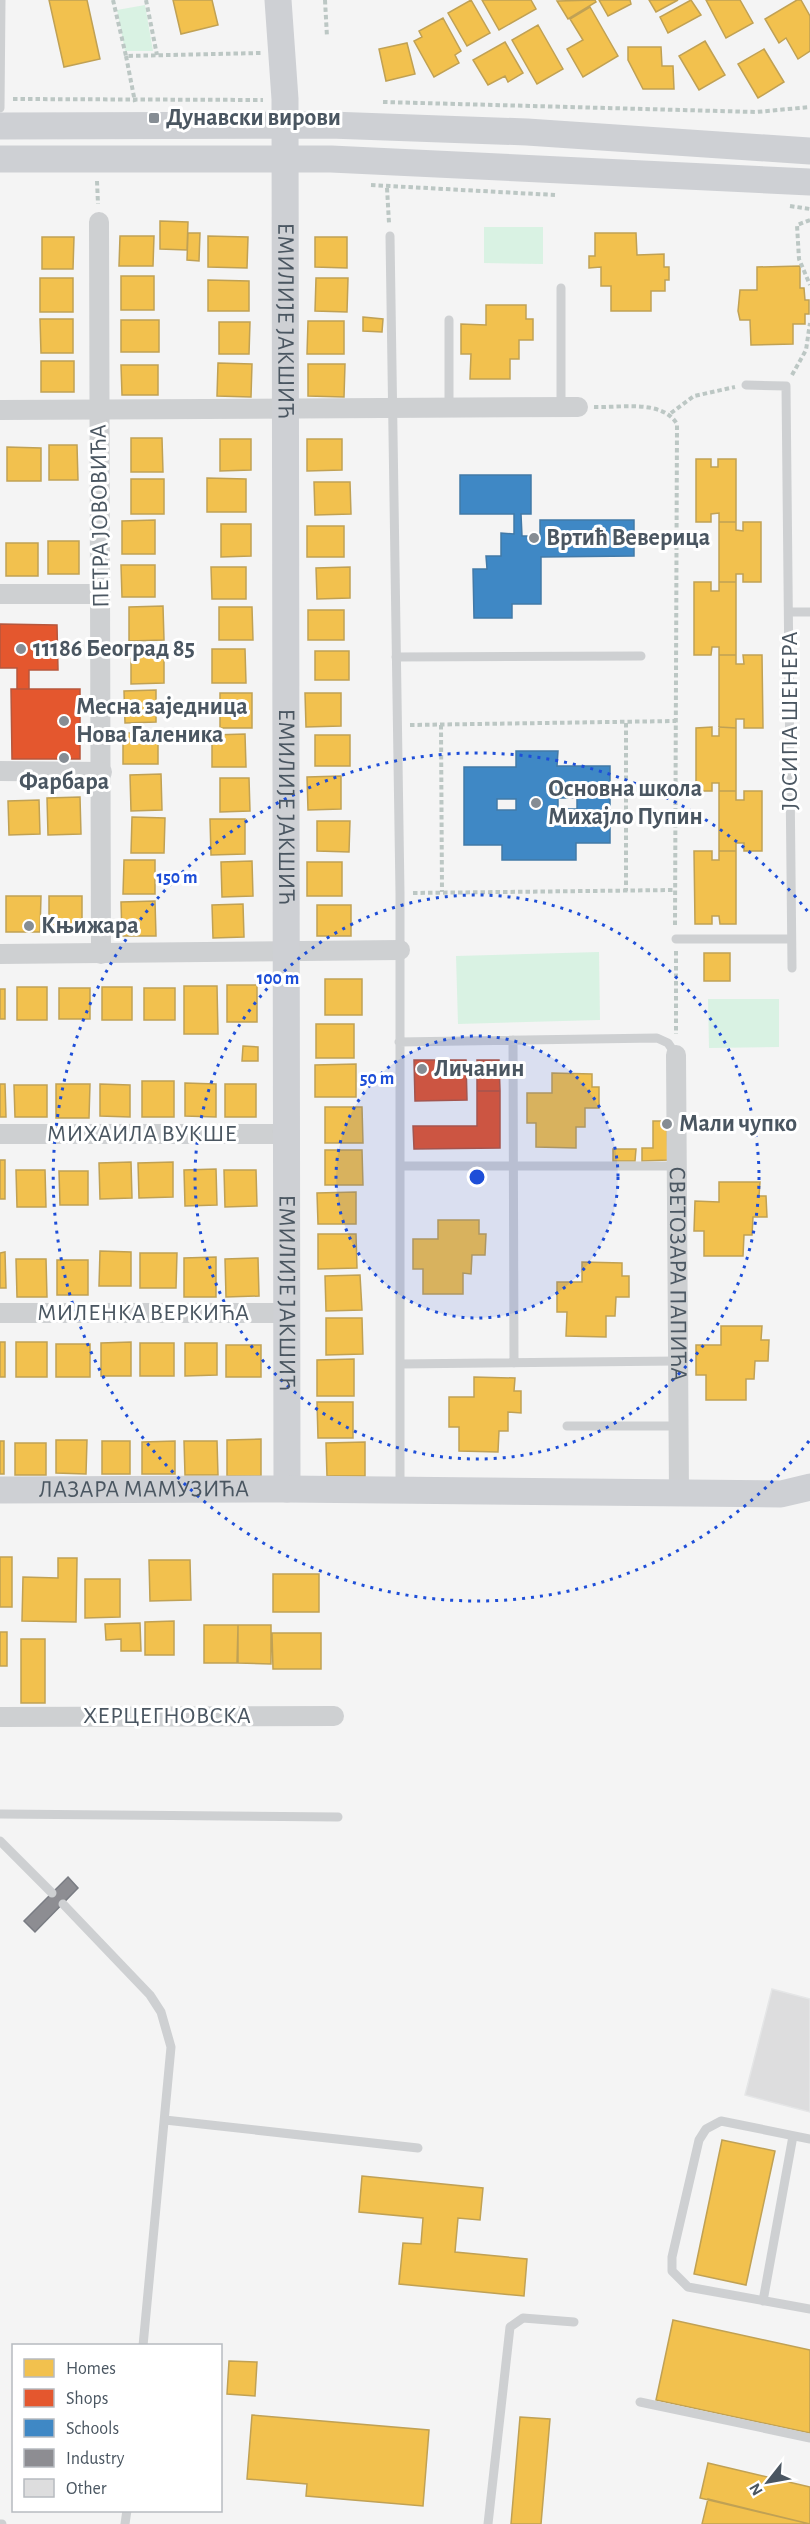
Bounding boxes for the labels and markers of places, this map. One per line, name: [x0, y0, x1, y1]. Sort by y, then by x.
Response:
place label: Дунавски вирови: [166, 106, 341, 130]
marker: Дунавски вирови: [147, 111, 161, 125]
place label: Вртић Веверица: [546, 526, 710, 550]
marker: Вртић Веверица: [527, 531, 541, 545]
place label: 11186 Београд 85: [33, 637, 195, 661]
marker: 11186 Београд 85: [14, 642, 28, 656]
place label: Месна заједница Нова Галеника: [76, 695, 248, 747]
marker: Месна заједница Нова Галеника: [57, 714, 71, 728]
marker: Фарбара: [57, 751, 71, 765]
place label: Фарбара: [19, 770, 109, 794]
place label: Основна школа Михајло Пупин: [548, 777, 703, 829]
marker: Основна школа Михајло Пупин: [529, 796, 543, 810]
place label: Књижара: [41, 914, 139, 938]
marker: Књижара: [22, 919, 36, 933]
place label: Личанин: [434, 1057, 524, 1081]
marker: Личанин: [415, 1062, 429, 1076]
place label: Мали чупко: [679, 1112, 797, 1136]
marker: Мали чупко: [660, 1117, 674, 1131]
centre of rings: [467, 1167, 487, 1187]

